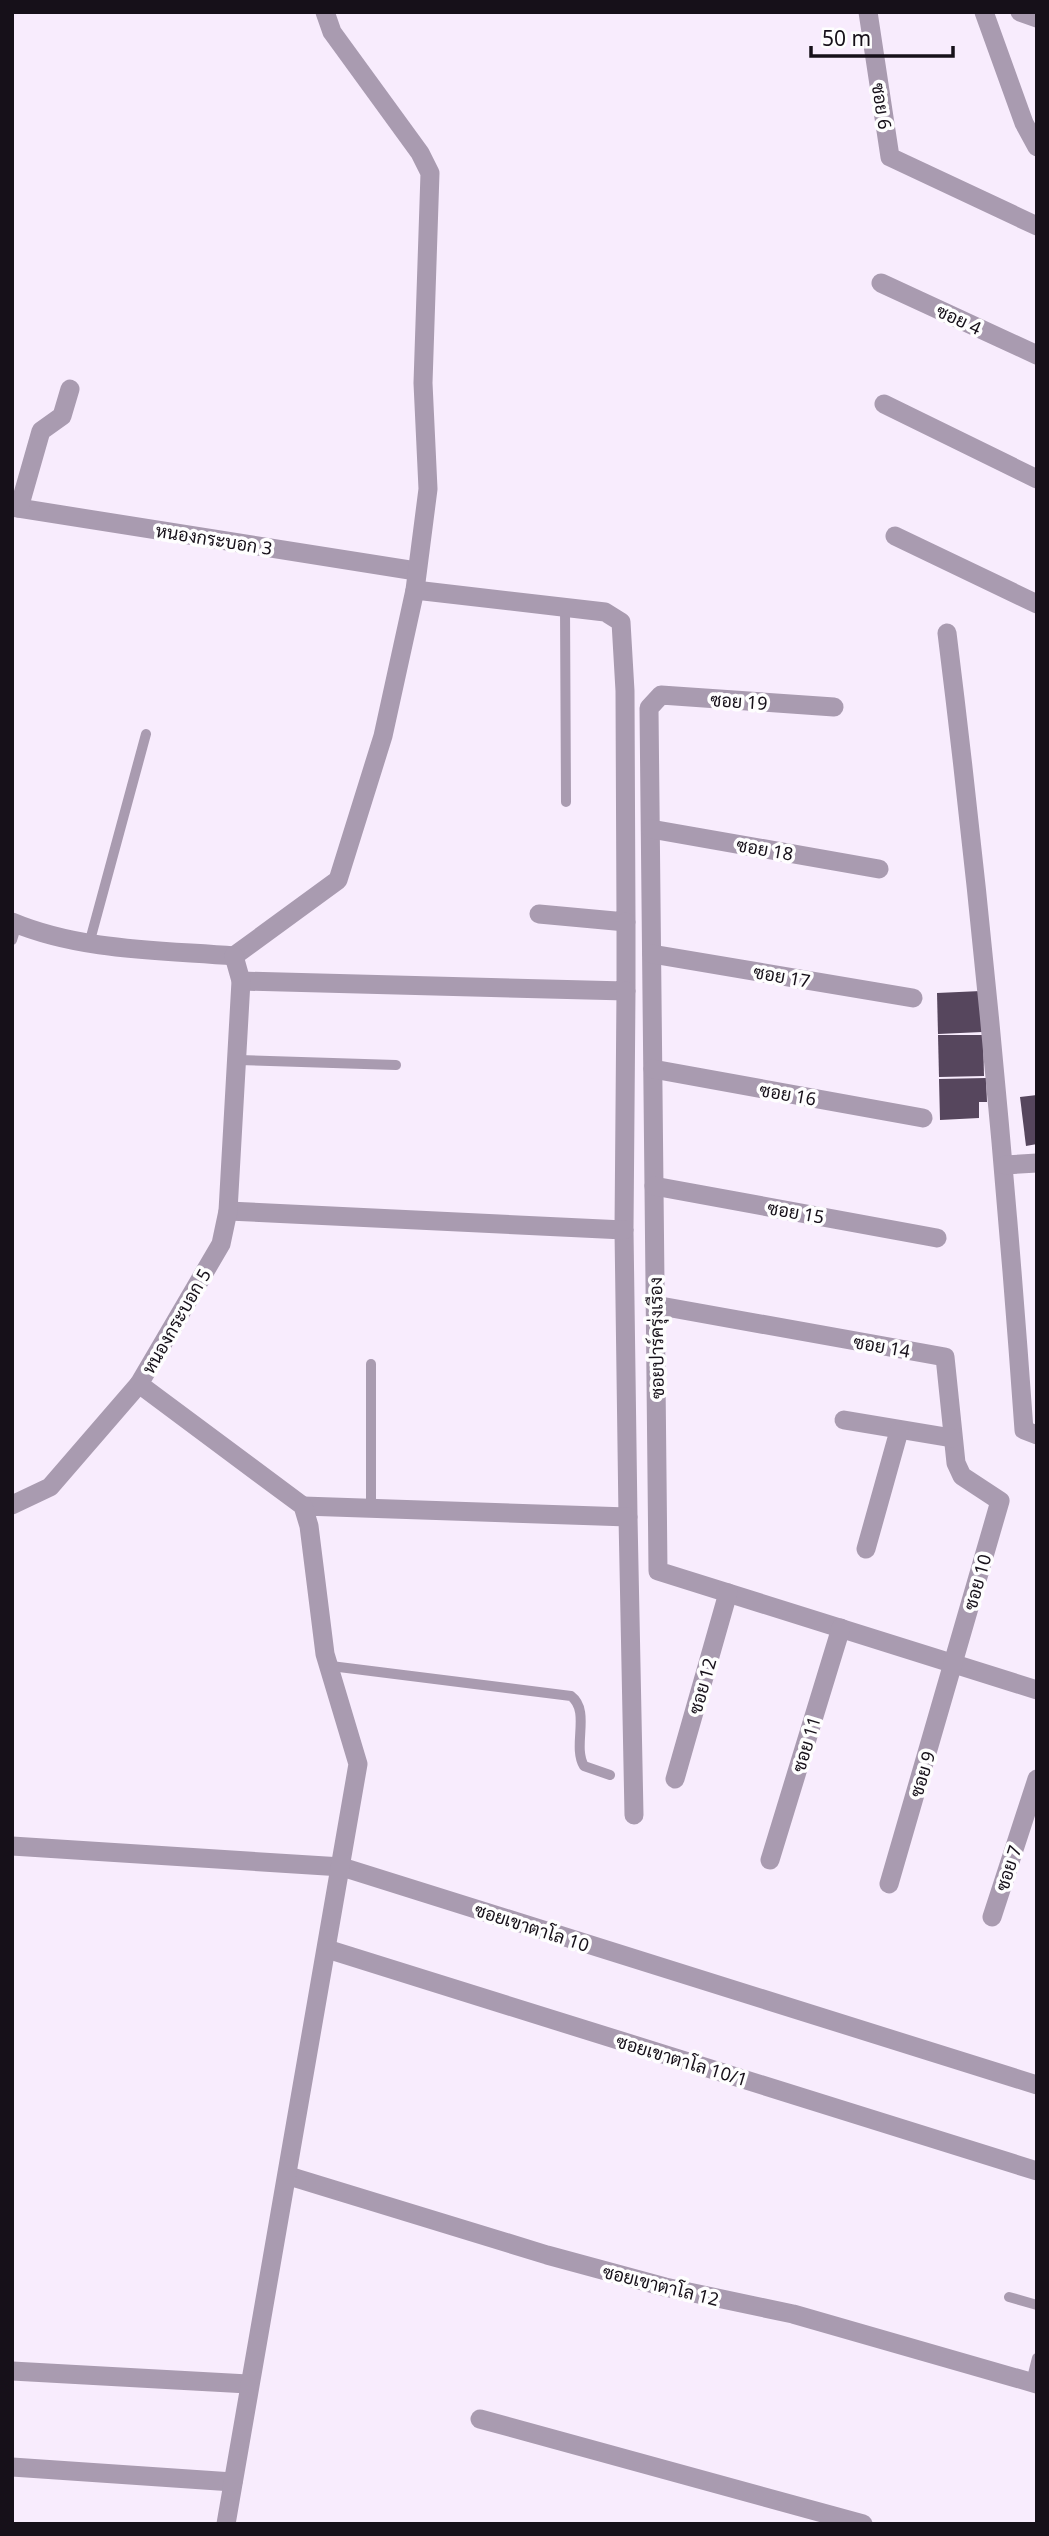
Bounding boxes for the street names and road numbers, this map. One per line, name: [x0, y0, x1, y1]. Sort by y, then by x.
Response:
street label: ซอย 6: [866, 81, 898, 131]
street label: ซอย 4: [933, 298, 985, 340]
street label: หนองกระบอก 3: [154, 518, 274, 560]
street label: ซอย 19: [710, 687, 768, 715]
street label: ซอย 18: [735, 832, 795, 866]
street label: ซอย 17: [752, 959, 812, 993]
street label: ซอย 16: [758, 1077, 818, 1111]
street label: ซอย 15: [766, 1195, 826, 1229]
street label: หนองกระบอก 5: [136, 1264, 216, 1378]
street label: ซอยปาร์ครุ่งเรือง: [643, 1277, 670, 1399]
street label: ซอย 14: [852, 1329, 912, 1363]
street label: ซอย 10: [958, 1551, 996, 1613]
street label: ซอย 12: [683, 1655, 721, 1717]
street label: ซอย 11: [786, 1713, 826, 1775]
street label: ซอย 9: [904, 1748, 940, 1800]
street label: ซอย 7: [989, 1842, 1027, 1894]
street label: ซอยเขาตาโล 10: [472, 1897, 592, 1957]
street label: ซอยเขาตาโล 10/1: [613, 2029, 751, 2091]
street label: ซอยเขาตาโล 12: [600, 2259, 722, 2311]

